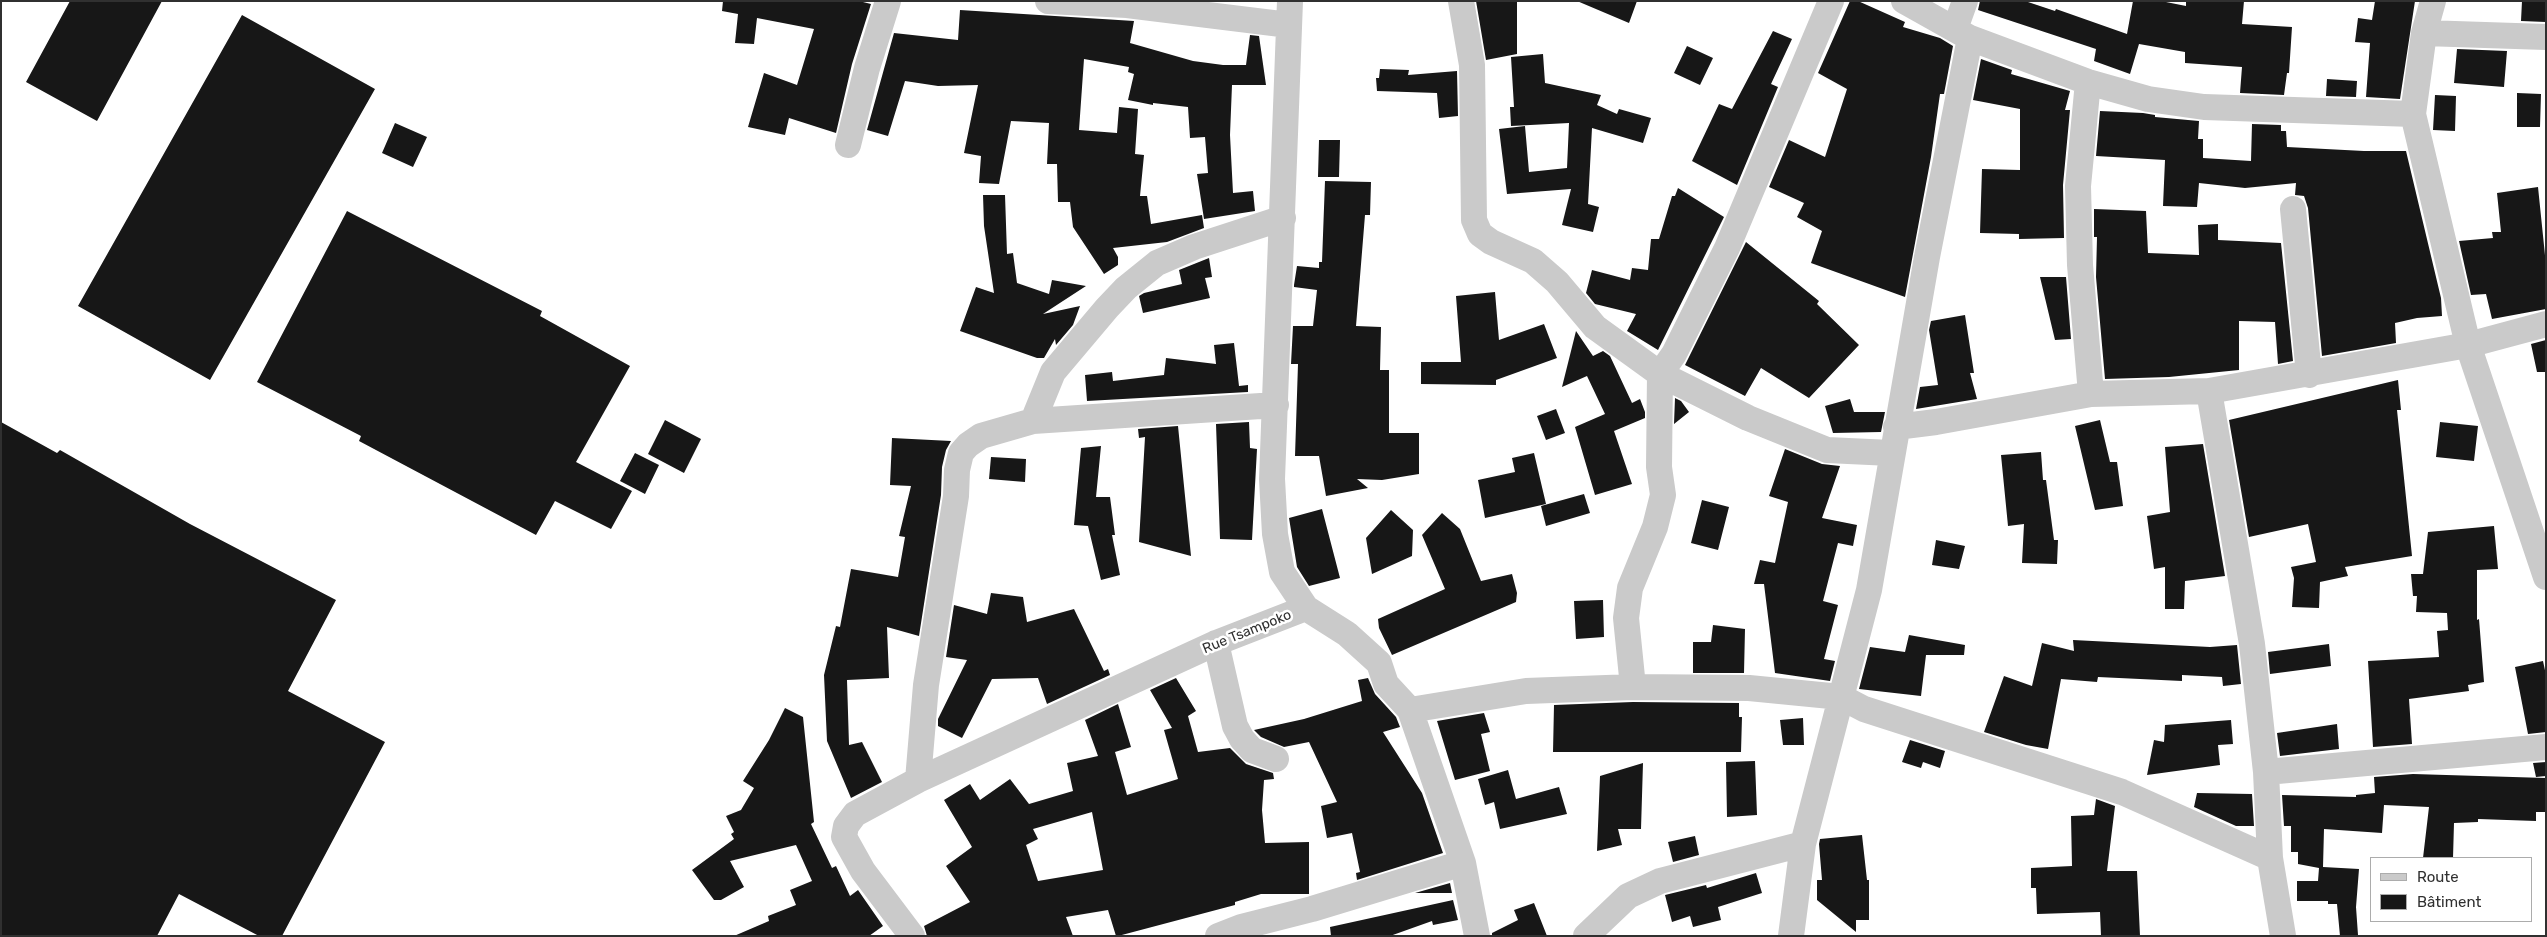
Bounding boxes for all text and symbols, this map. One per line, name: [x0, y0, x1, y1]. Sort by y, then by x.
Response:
street label: Rue Tsampoko: [1200, 607, 1294, 657]
legend: [2370, 857, 2532, 922]
text: Route: [2417, 868, 2459, 886]
text: Bâtiment: [2417, 893, 2481, 911]

